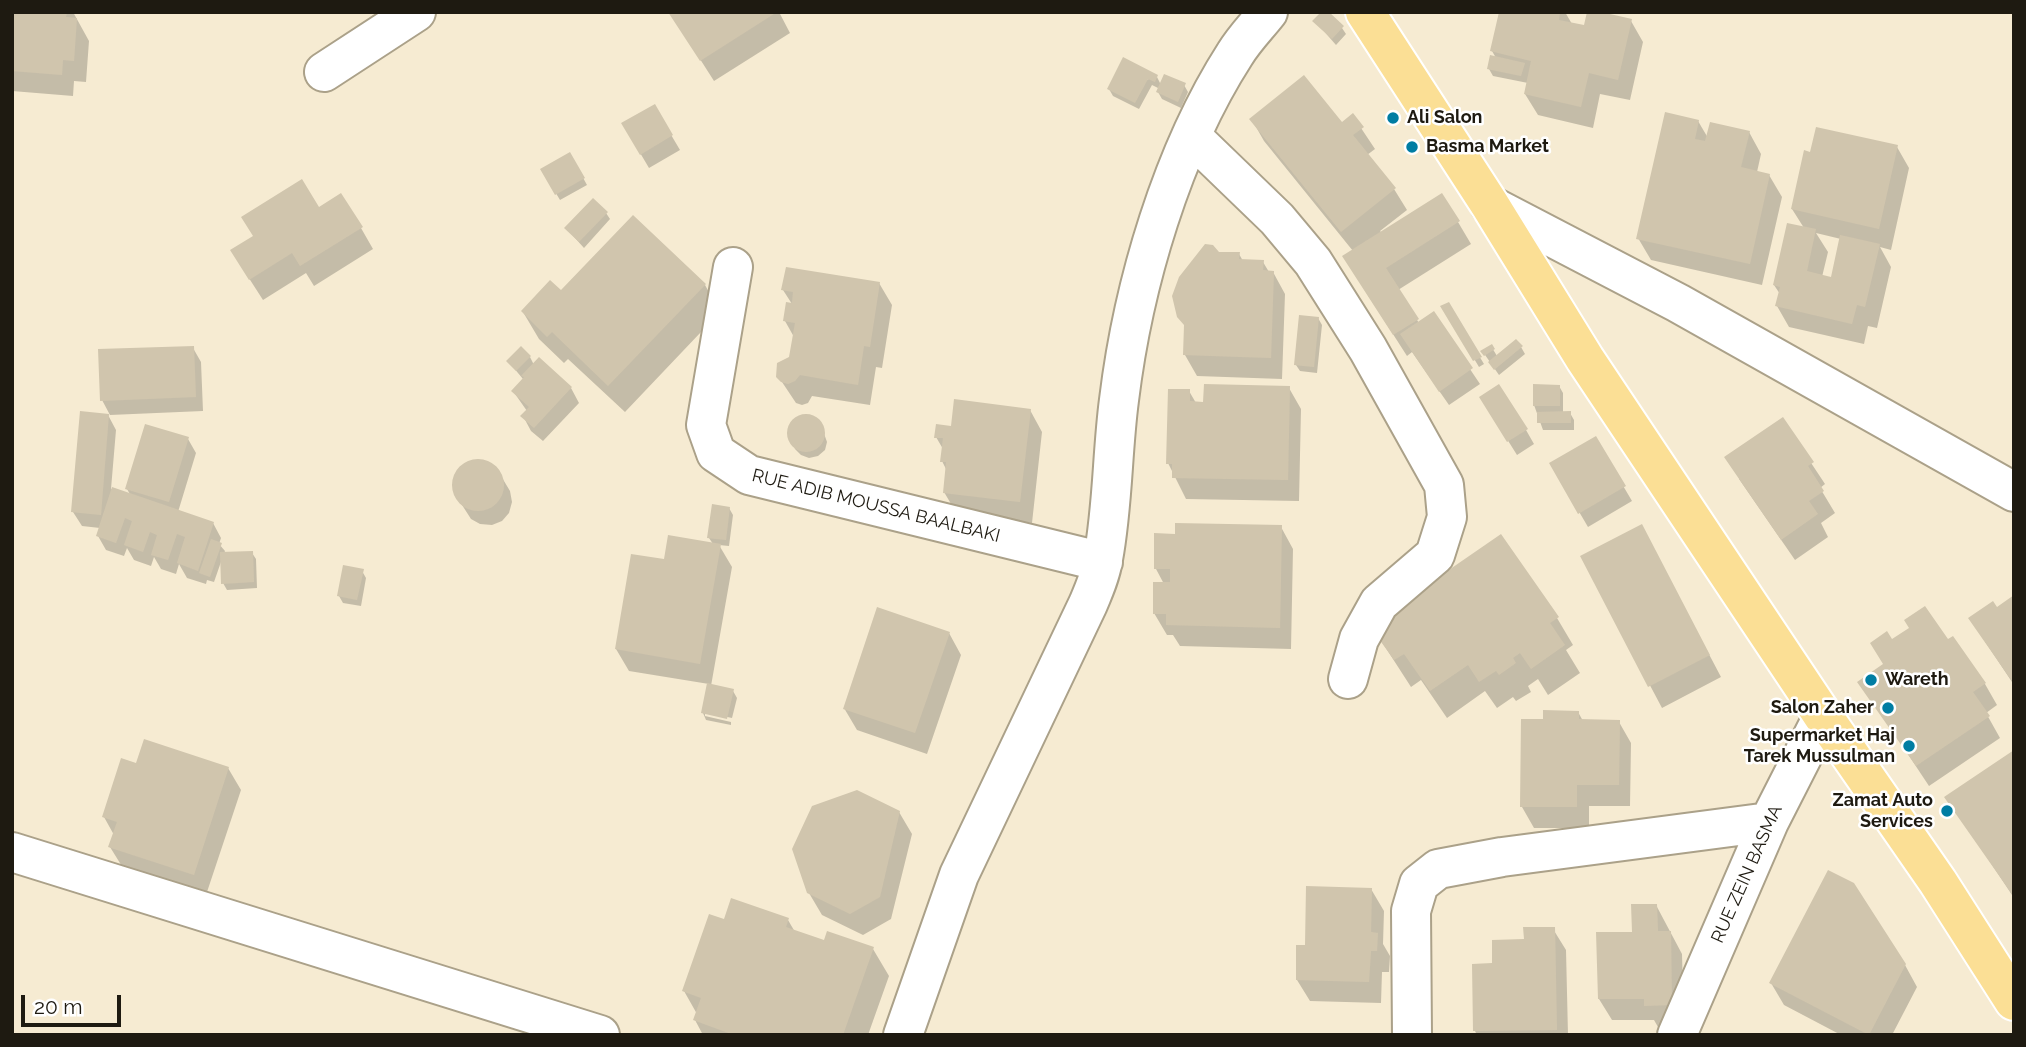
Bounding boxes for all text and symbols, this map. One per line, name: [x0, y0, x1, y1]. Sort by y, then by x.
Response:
place label: Ali Salon: [1407, 107, 1482, 129]
marker: Ali Salon: [1385, 110, 1401, 126]
place label: Basma Market: [1426, 136, 1549, 158]
marker: Basma Market: [1404, 139, 1420, 155]
street label: RUE ADIB MOUSSA BAALBAKI: [750, 465, 1002, 547]
place label: Wareth: [1885, 669, 1949, 691]
marker: Wareth: [1863, 672, 1879, 688]
place label: Salon Zaher: [1771, 697, 1874, 719]
marker: Salon Zaher: [1880, 700, 1896, 716]
place label: Supermarket Haj Tarek Mussulman: [1744, 725, 1895, 768]
marker: Supermarket Haj Tarek Mussulman: [1901, 738, 1917, 754]
place label: Zamat Auto Services: [1832, 790, 1933, 832]
street label: RUE ZEIN BASMA: [1707, 802, 1787, 946]
marker: Zamat Auto Services: [1939, 803, 1955, 819]
scale bar: [24, 981, 124, 1025]
text: 20 m: [34, 994, 82, 1019]

